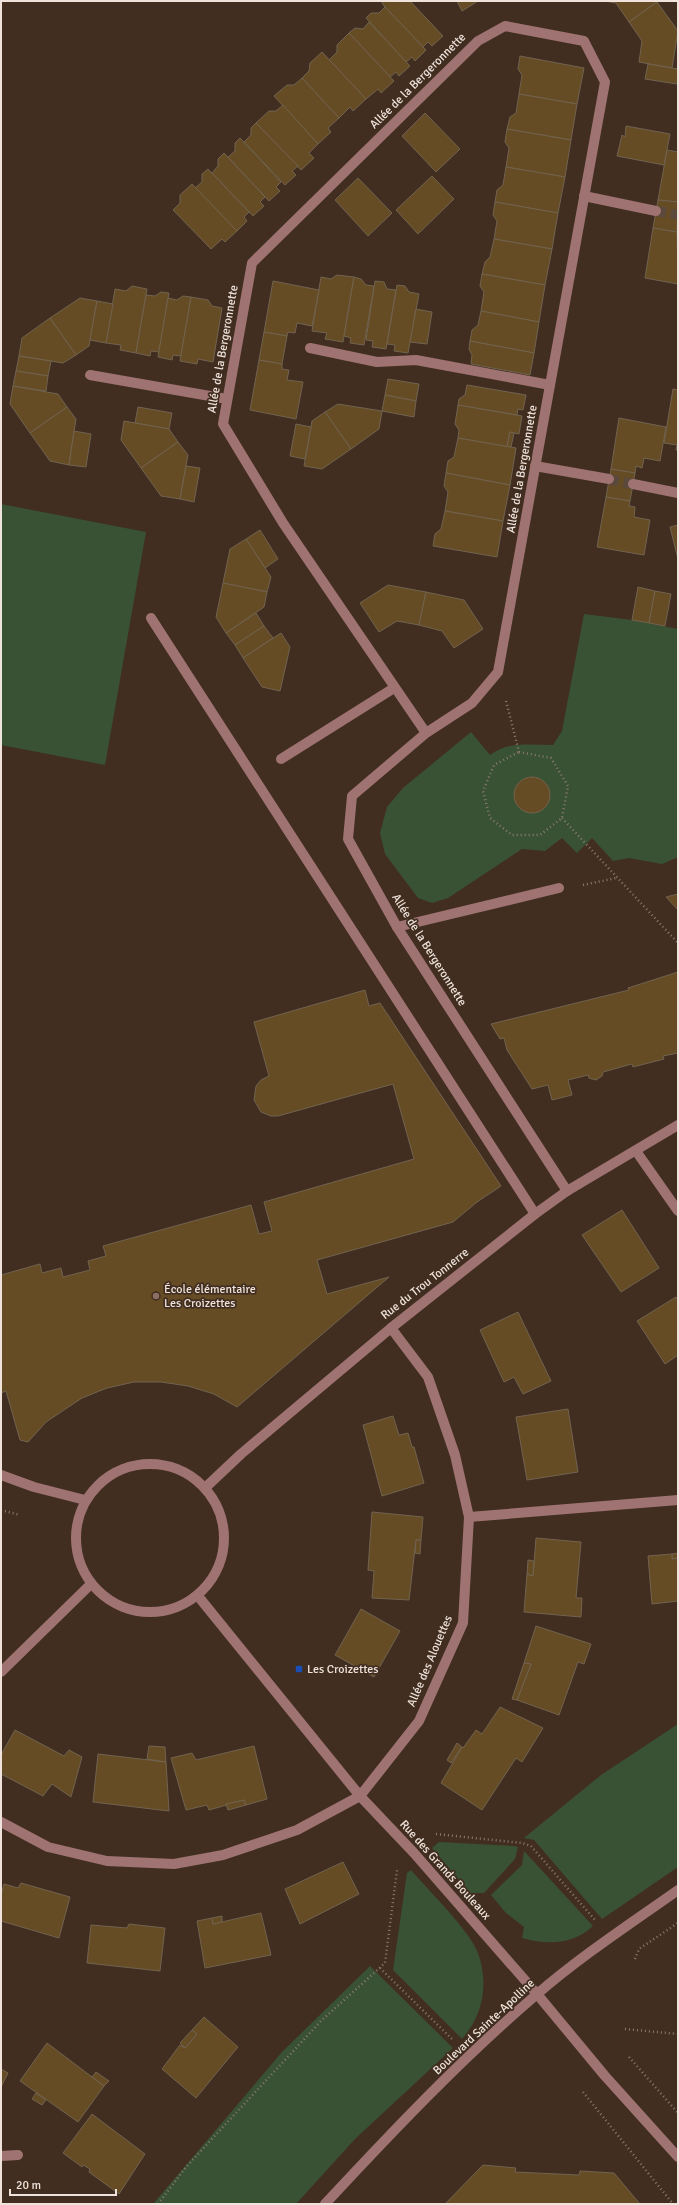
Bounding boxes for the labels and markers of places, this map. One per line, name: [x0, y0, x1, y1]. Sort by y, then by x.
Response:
place label: École élémentaire Les Croizettes: [164, 1282, 256, 1311]
marker: École élémentaire Les Croizettes: [151, 1291, 161, 1301]
place label: Les Croizettes: [307, 1662, 379, 1677]
marker: Les Croizettes: [294, 1664, 304, 1674]

